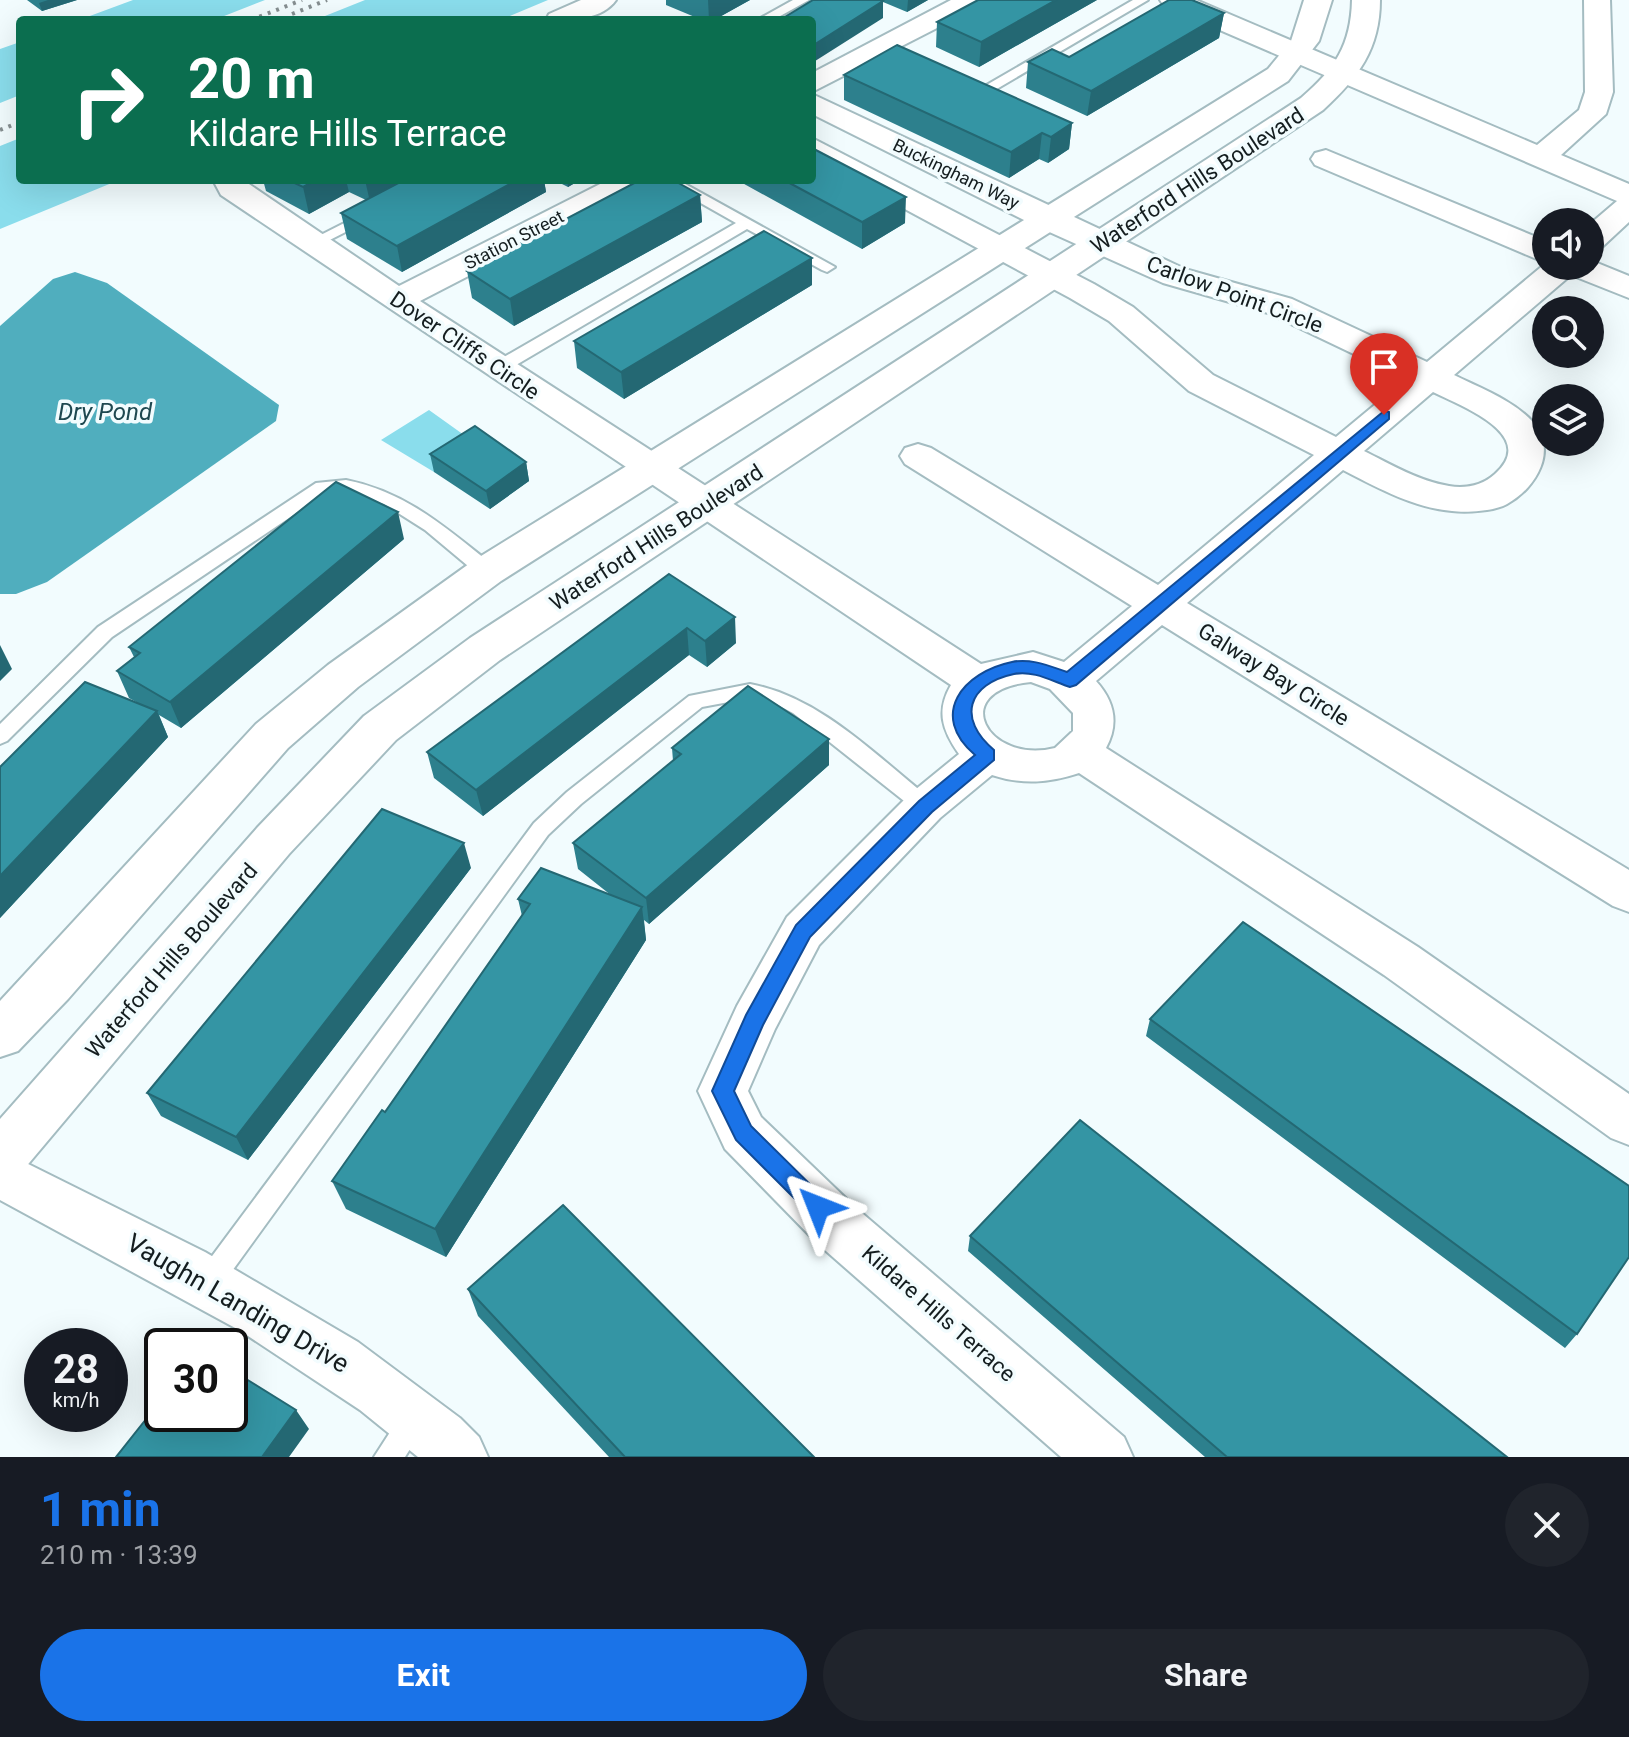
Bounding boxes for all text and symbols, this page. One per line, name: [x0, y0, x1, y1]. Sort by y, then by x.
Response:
text: 20 m: [188, 46, 315, 112]
icon: right: [56, 48, 160, 152]
street label: Waterford Hills Boulevard: [1086, 102, 1308, 259]
text: Kildare Hills Terrace: [188, 113, 507, 155]
street label: Buckingham Way: [890, 134, 1023, 213]
street label: Station Street: [461, 205, 567, 274]
map controls: [1532, 208, 1604, 456]
button: sound: [1532, 208, 1604, 280]
street label: Carlow Point Circle: [1143, 251, 1326, 338]
street label: Dover Cliffs Circle: [385, 286, 544, 405]
button: search: [1532, 296, 1604, 368]
pin: [1350, 333, 1418, 415]
icon: arrive: [1362, 345, 1406, 389]
button: layers: [1532, 384, 1604, 456]
water label: Dry Pond: [58, 398, 153, 426]
street label: Waterford Hills Boulevard: [545, 459, 767, 616]
street label: Galway Bay Circle: [1194, 618, 1354, 731]
street label: Waterford Hills Boulevard: [80, 858, 262, 1062]
position arrow: [776, 1165, 860, 1249]
street label: Vaughn Landing Drive: [122, 1227, 354, 1379]
street label: Kildare Hills Terrace: [857, 1240, 1020, 1387]
speed limit sign: 30: [144, 1328, 248, 1432]
text: 28: [53, 1346, 99, 1393]
text: km/h: [53, 1388, 99, 1412]
text: 1 min: [40, 1481, 161, 1538]
button: close: [1505, 1483, 1589, 1567]
text: 210 m · 13:39: [40, 1540, 198, 1570]
button: Exit: [40, 1629, 807, 1721]
button: Share: [823, 1629, 1589, 1721]

